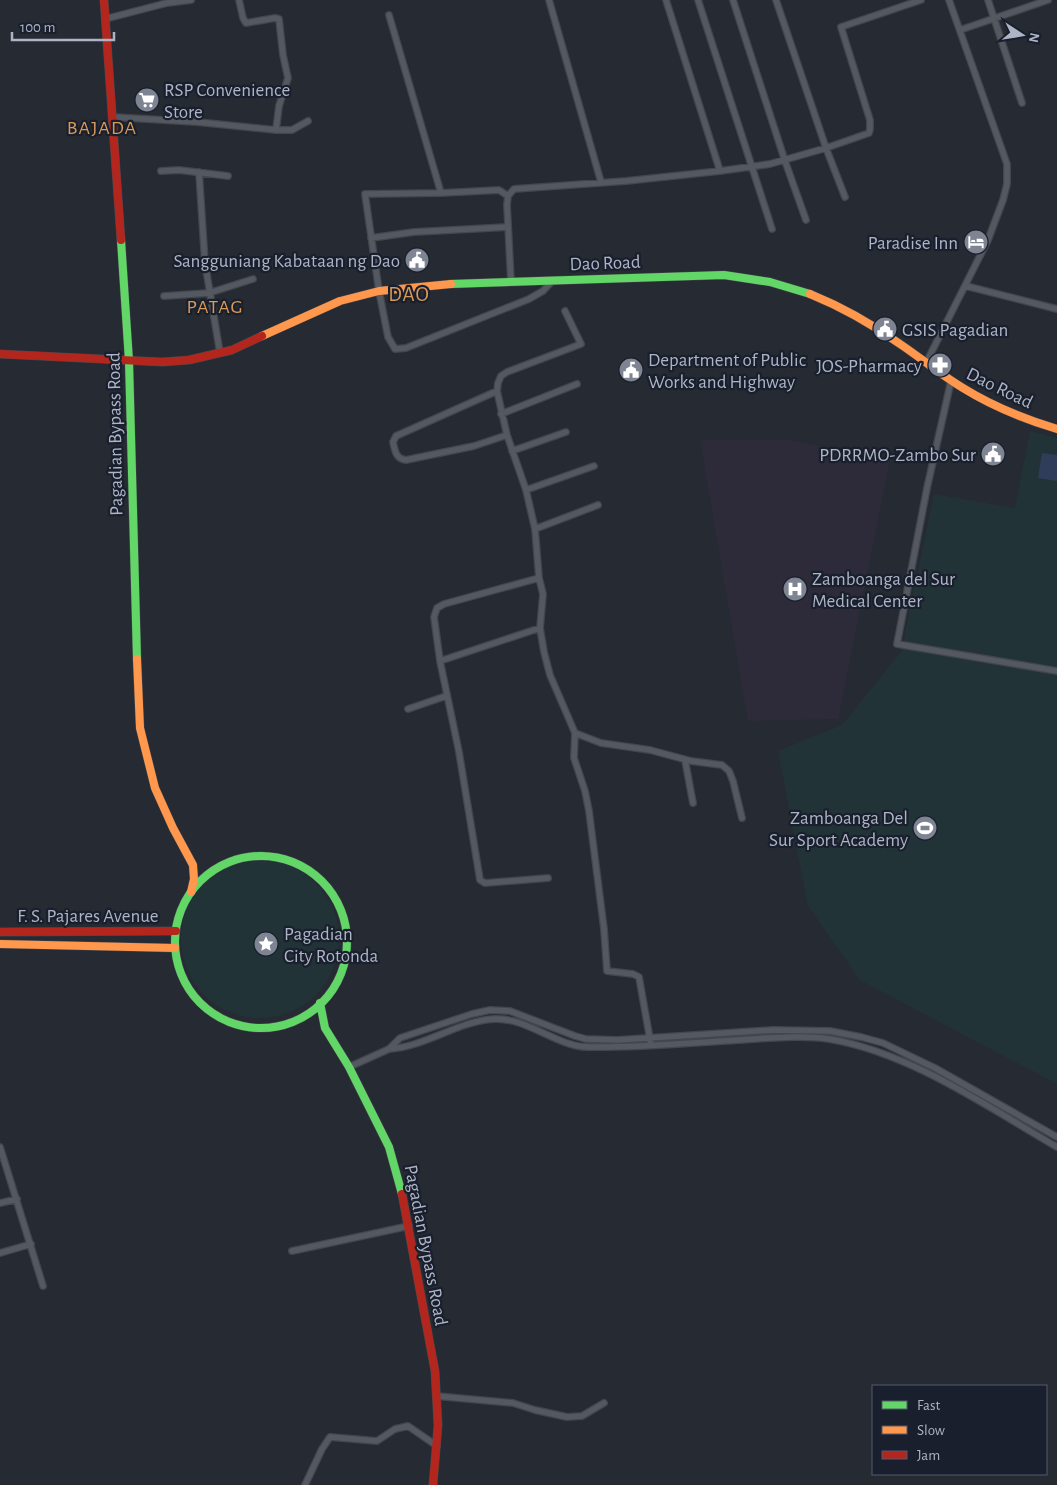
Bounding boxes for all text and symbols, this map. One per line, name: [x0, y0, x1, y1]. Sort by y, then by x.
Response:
scale bar: [12, 10, 115, 42]
north arrow: [997, 10, 1047, 60]
text: 100 m: [20, 20, 55, 35]
text: N: [1026, 31, 1042, 44]
place label: RSP Convenience Store: [164, 81, 290, 122]
supermarket icon: RSP Convenience Store: [134, 87, 160, 113]
district label: BAJADA: [67, 118, 137, 138]
hotel icon: Paradise Inn: [963, 229, 989, 255]
place label: Paradise Inn: [868, 234, 958, 253]
public building icon: Sangguniang Kabataan ng Dao: [404, 247, 430, 273]
place label: Sangguniang Kabataan ng Dao: [173, 252, 400, 271]
street label: Dao Road: [569, 253, 641, 274]
district label: DAO: [388, 284, 430, 305]
district label: PATAG: [187, 297, 243, 317]
public building icon: GSIS Pagadian: [872, 316, 898, 342]
place label: GSIS Pagadian: [902, 321, 1008, 340]
place label: Department of Public Works and Highway: [648, 351, 806, 392]
street label: Pagadian Bypass Road: [105, 352, 126, 516]
pharmacy icon: JOS-Pharmacy: [927, 352, 953, 378]
public building icon: Department of Public Works and Highway: [618, 357, 644, 383]
place label: JOS-Pharmacy: [816, 357, 922, 376]
street label: Dao Road: [963, 364, 1036, 413]
public building icon: PDRRMO-Zambo Sur: [980, 441, 1006, 467]
place label: PDRRMO-Zambo Sur: [819, 446, 976, 465]
place label: Zamboanga del Sur Medical Center: [812, 570, 955, 611]
hospital icon: Zamboanga del Sur Medical Center: [782, 576, 808, 602]
place label: Zamboanga Del Sur Sport Academy: [769, 809, 908, 850]
sports icon: Zamboanga Del Sur Sport Academy: [912, 815, 938, 841]
street label: F. S. Pajares Avenue: [17, 907, 159, 926]
place label: Pagadian City Rotonda: [284, 925, 379, 966]
place icon: Pagadian City Rotonda: [253, 931, 279, 957]
street label: Pagadian Bypass Road: [401, 1163, 450, 1328]
legend: [872, 1385, 1047, 1475]
text: Fast: [917, 1398, 941, 1413]
text: Slow: [917, 1423, 945, 1438]
text: Jam: [917, 1448, 940, 1463]

